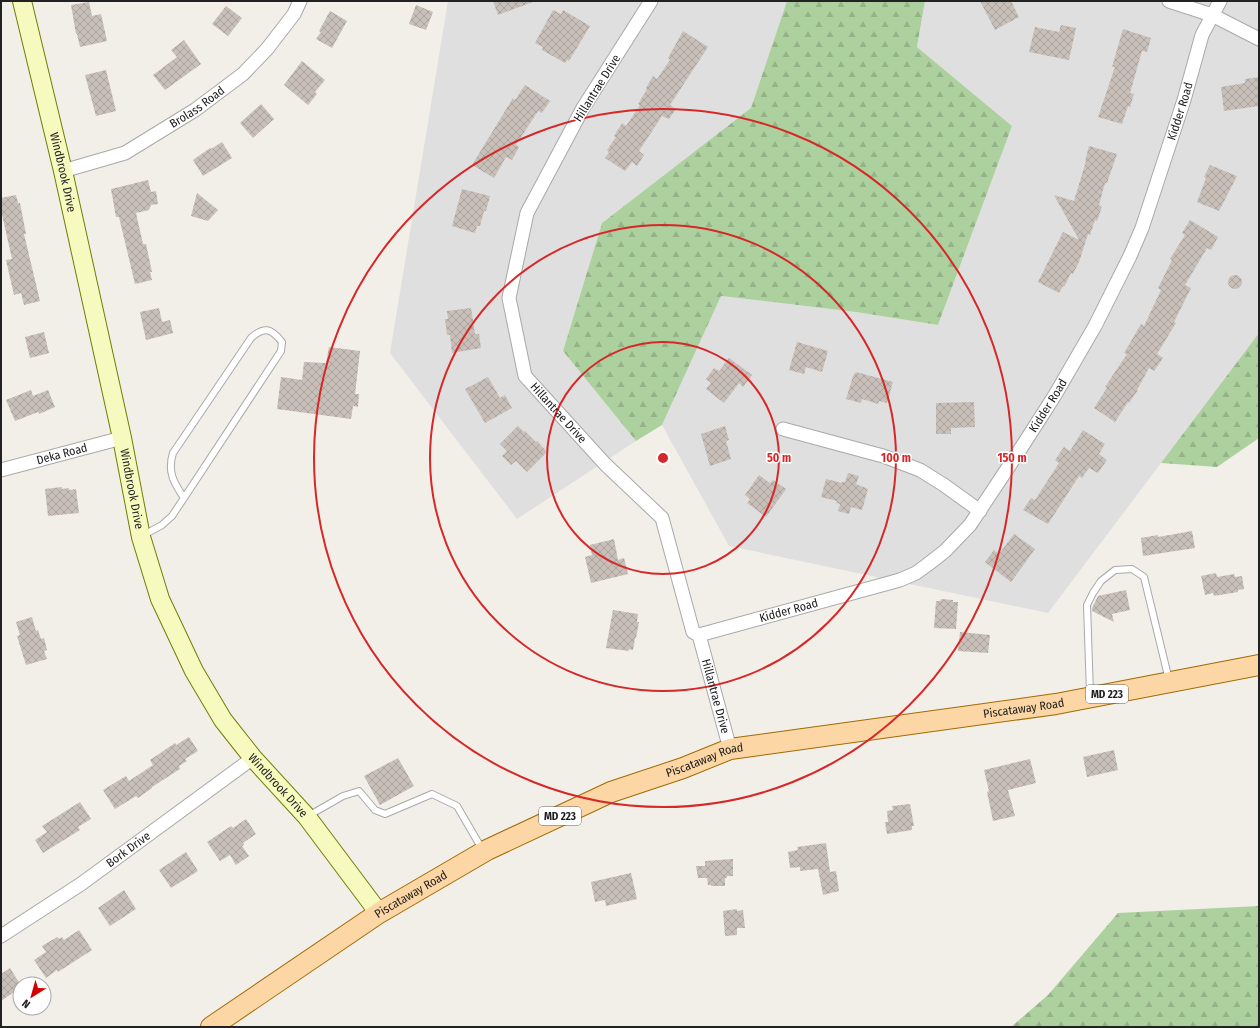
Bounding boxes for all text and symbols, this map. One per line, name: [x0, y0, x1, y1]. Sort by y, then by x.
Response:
street label: Hillantrae Drive: [571, 52, 623, 124]
street label: Kidder Road: [1164, 81, 1196, 142]
street label: Brolass Road: [167, 83, 227, 131]
street label: Windbrook Drive: [47, 131, 79, 213]
street label: Kidder Road: [1026, 376, 1070, 435]
street label: Hillantrae Drive: [527, 380, 589, 446]
street label: Deka Road: [35, 440, 89, 467]
street label: Windbrook Drive: [117, 447, 146, 530]
centre of rings: [656, 451, 670, 465]
text: 50 m: [767, 451, 791, 465]
text: 100 m: [881, 451, 911, 465]
text: 150 m: [997, 451, 1027, 465]
street label: Kidder Road: [758, 596, 820, 625]
street label: Hillantrae Drive: [699, 657, 732, 735]
road number: MD 223: [1086, 685, 1128, 703]
street label: Piscataway Road: [982, 696, 1065, 721]
street label: Piscataway Road: [664, 740, 744, 780]
street label: Windbrook Drive: [245, 751, 311, 820]
road number: MD 223: [539, 807, 581, 825]
street label: Bork Drive: [104, 829, 153, 870]
street label: Piscataway Road: [372, 868, 450, 921]
north arrow: [12, 976, 52, 1016]
text: N: [20, 996, 33, 1011]

